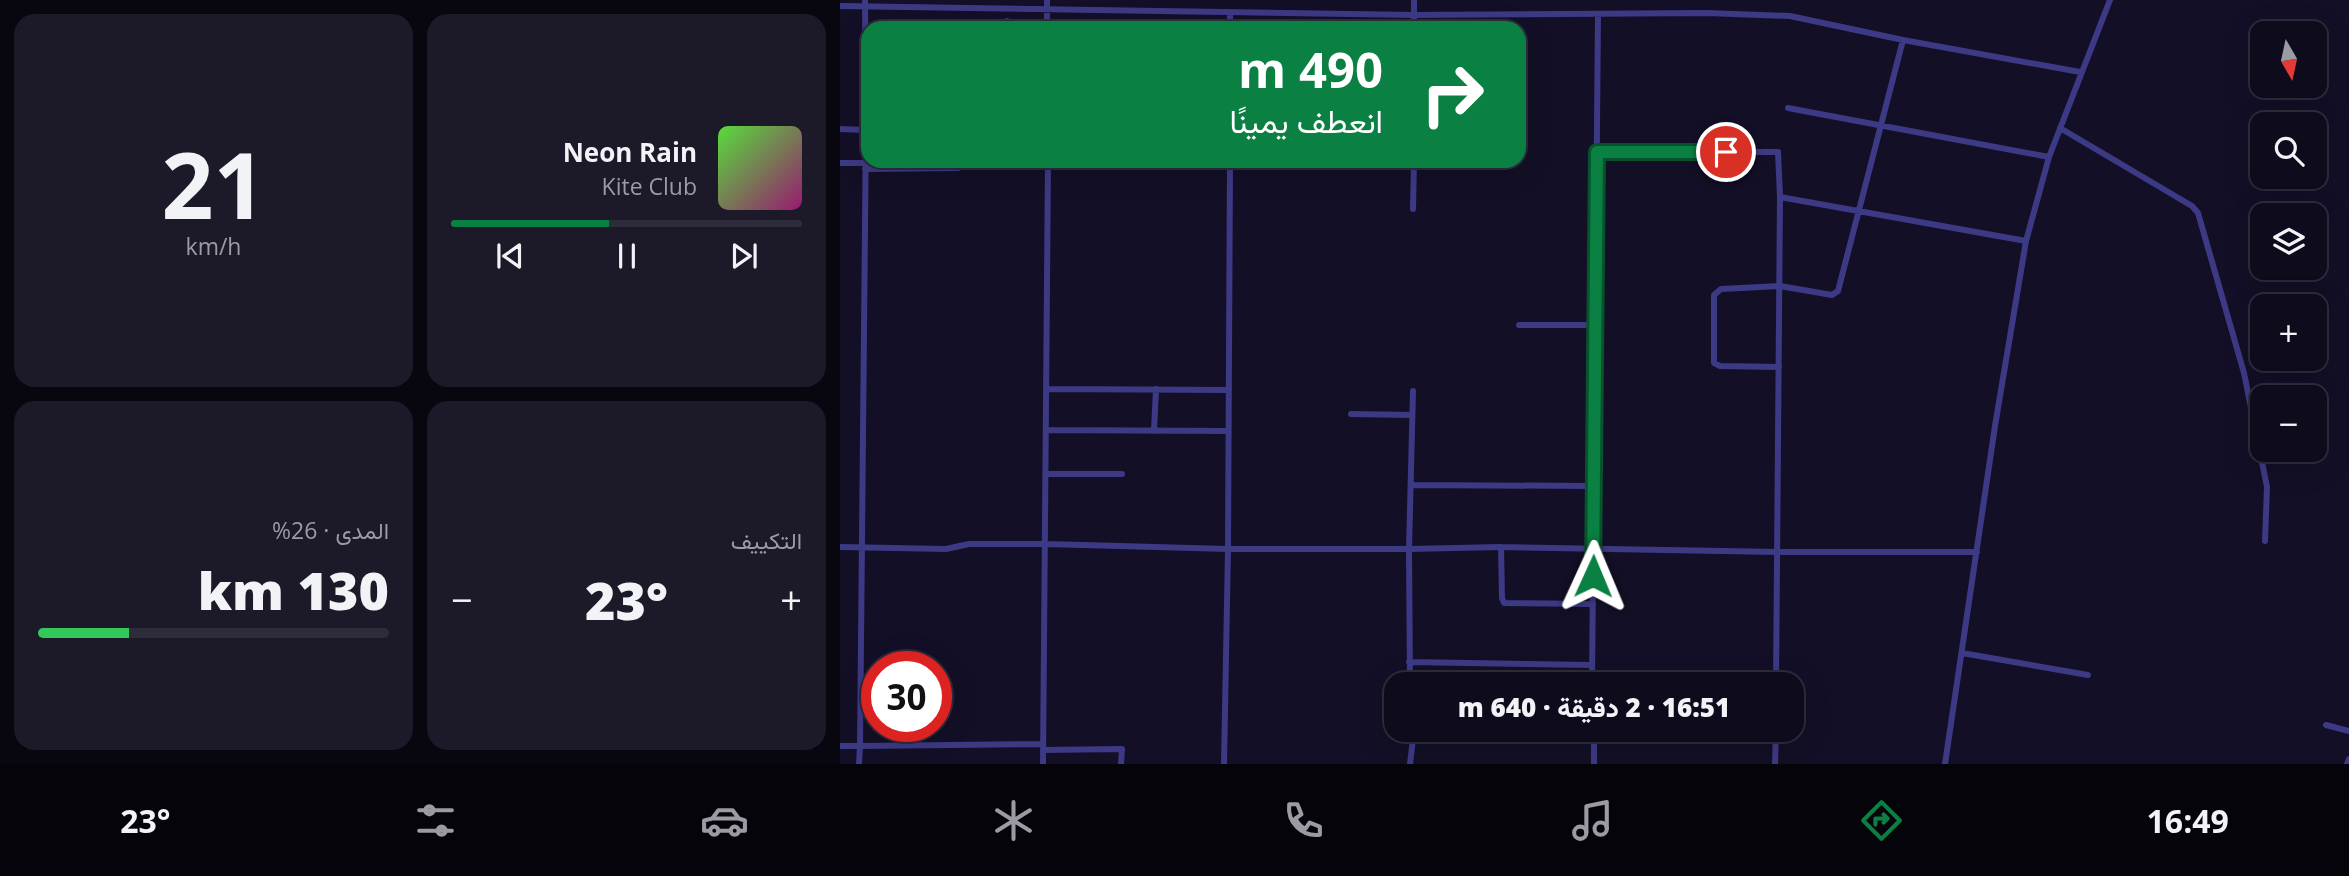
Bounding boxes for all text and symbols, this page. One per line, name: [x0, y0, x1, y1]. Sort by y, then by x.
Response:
north arrow: [2250, 21, 2328, 98]
map controls: [2250, 21, 2327, 462]
text: 490 m: [1238, 36, 1383, 102]
icon: right: [1407, 49, 1498, 140]
text: انعطف يمينًا: [1229, 99, 1383, 142]
button: search: [2250, 112, 2327, 189]
text: 21: [161, 122, 266, 246]
pin: [1696, 122, 1756, 182]
icon: arrive: [1707, 133, 1745, 171]
text: Neon Rain: [563, 134, 697, 170]
text: Kite Club: [602, 170, 697, 202]
button: layers: [2250, 203, 2327, 280]
text: km/h: [186, 230, 241, 262]
icon: previous: [491, 237, 529, 275]
icon: pause: [608, 237, 646, 275]
icon: next: [725, 237, 763, 275]
button: +: [2250, 294, 2327, 371]
button: −: [2250, 385, 2327, 462]
text: المدى · 26%: [272, 514, 389, 546]
text: التكييف: [731, 524, 802, 556]
position arrow: [1556, 539, 1630, 613]
text: 130 km: [198, 554, 389, 625]
text: 23°: [585, 564, 668, 635]
text: −: [451, 573, 473, 625]
text: +: [780, 573, 802, 625]
speed limit sign: 30: [861, 651, 952, 742]
text: 16:51 · 2 دقيقة · 640 m: [1458, 689, 1730, 725]
icon: filters: [411, 796, 460, 845]
icon: car: [700, 796, 749, 845]
icon: climate: [989, 796, 1038, 845]
icon: phone: [1279, 796, 1328, 845]
icon: music: [1568, 796, 1617, 845]
icon: directions: [1857, 796, 1906, 845]
text: 23°: [120, 799, 170, 842]
text: 16:49: [2147, 799, 2229, 842]

